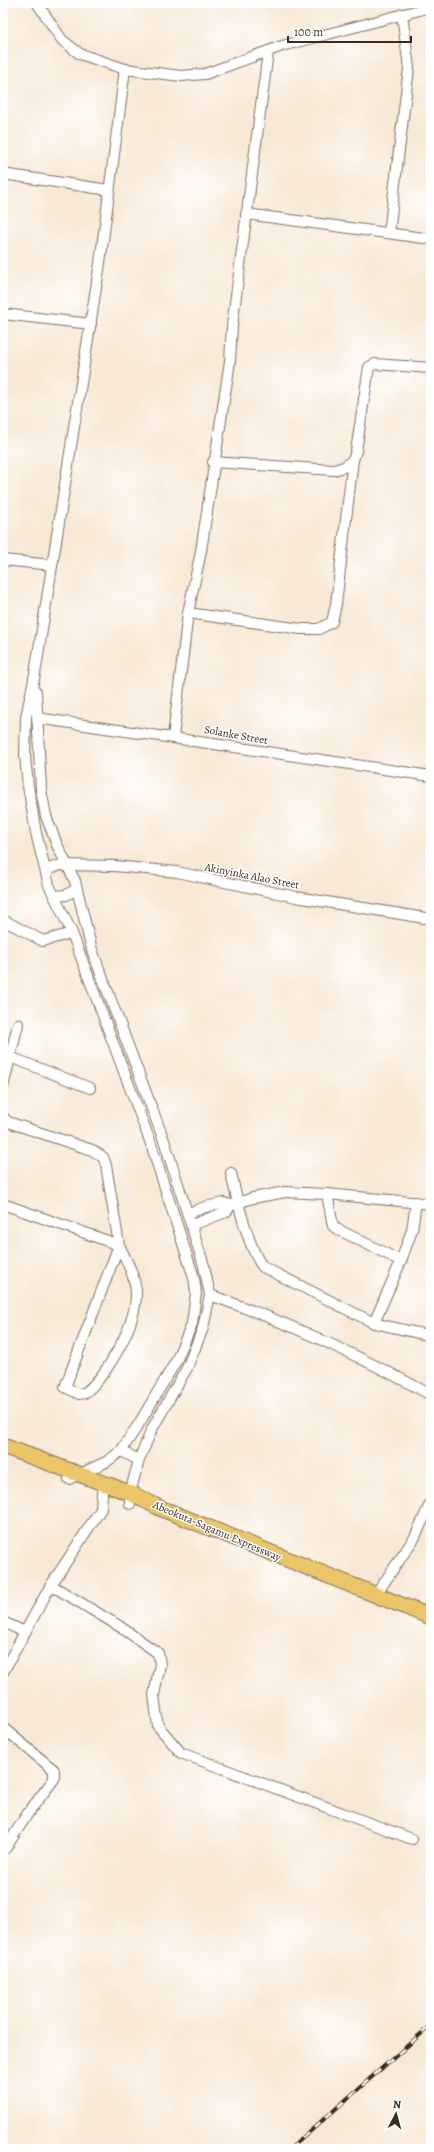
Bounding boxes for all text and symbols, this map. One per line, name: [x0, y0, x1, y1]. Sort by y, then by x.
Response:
scale bar: [288, 18, 411, 44]
text: 100 m: [294, 24, 323, 40]
street label: Solanke Street: [203, 722, 269, 748]
street label: Akinyinka Alao Street: [203, 859, 301, 893]
street label: Abeokuta-Sagamu Expressway: [150, 1497, 283, 1565]
north arrow: [376, 2094, 416, 2134]
text: N: [392, 2097, 402, 2112]

